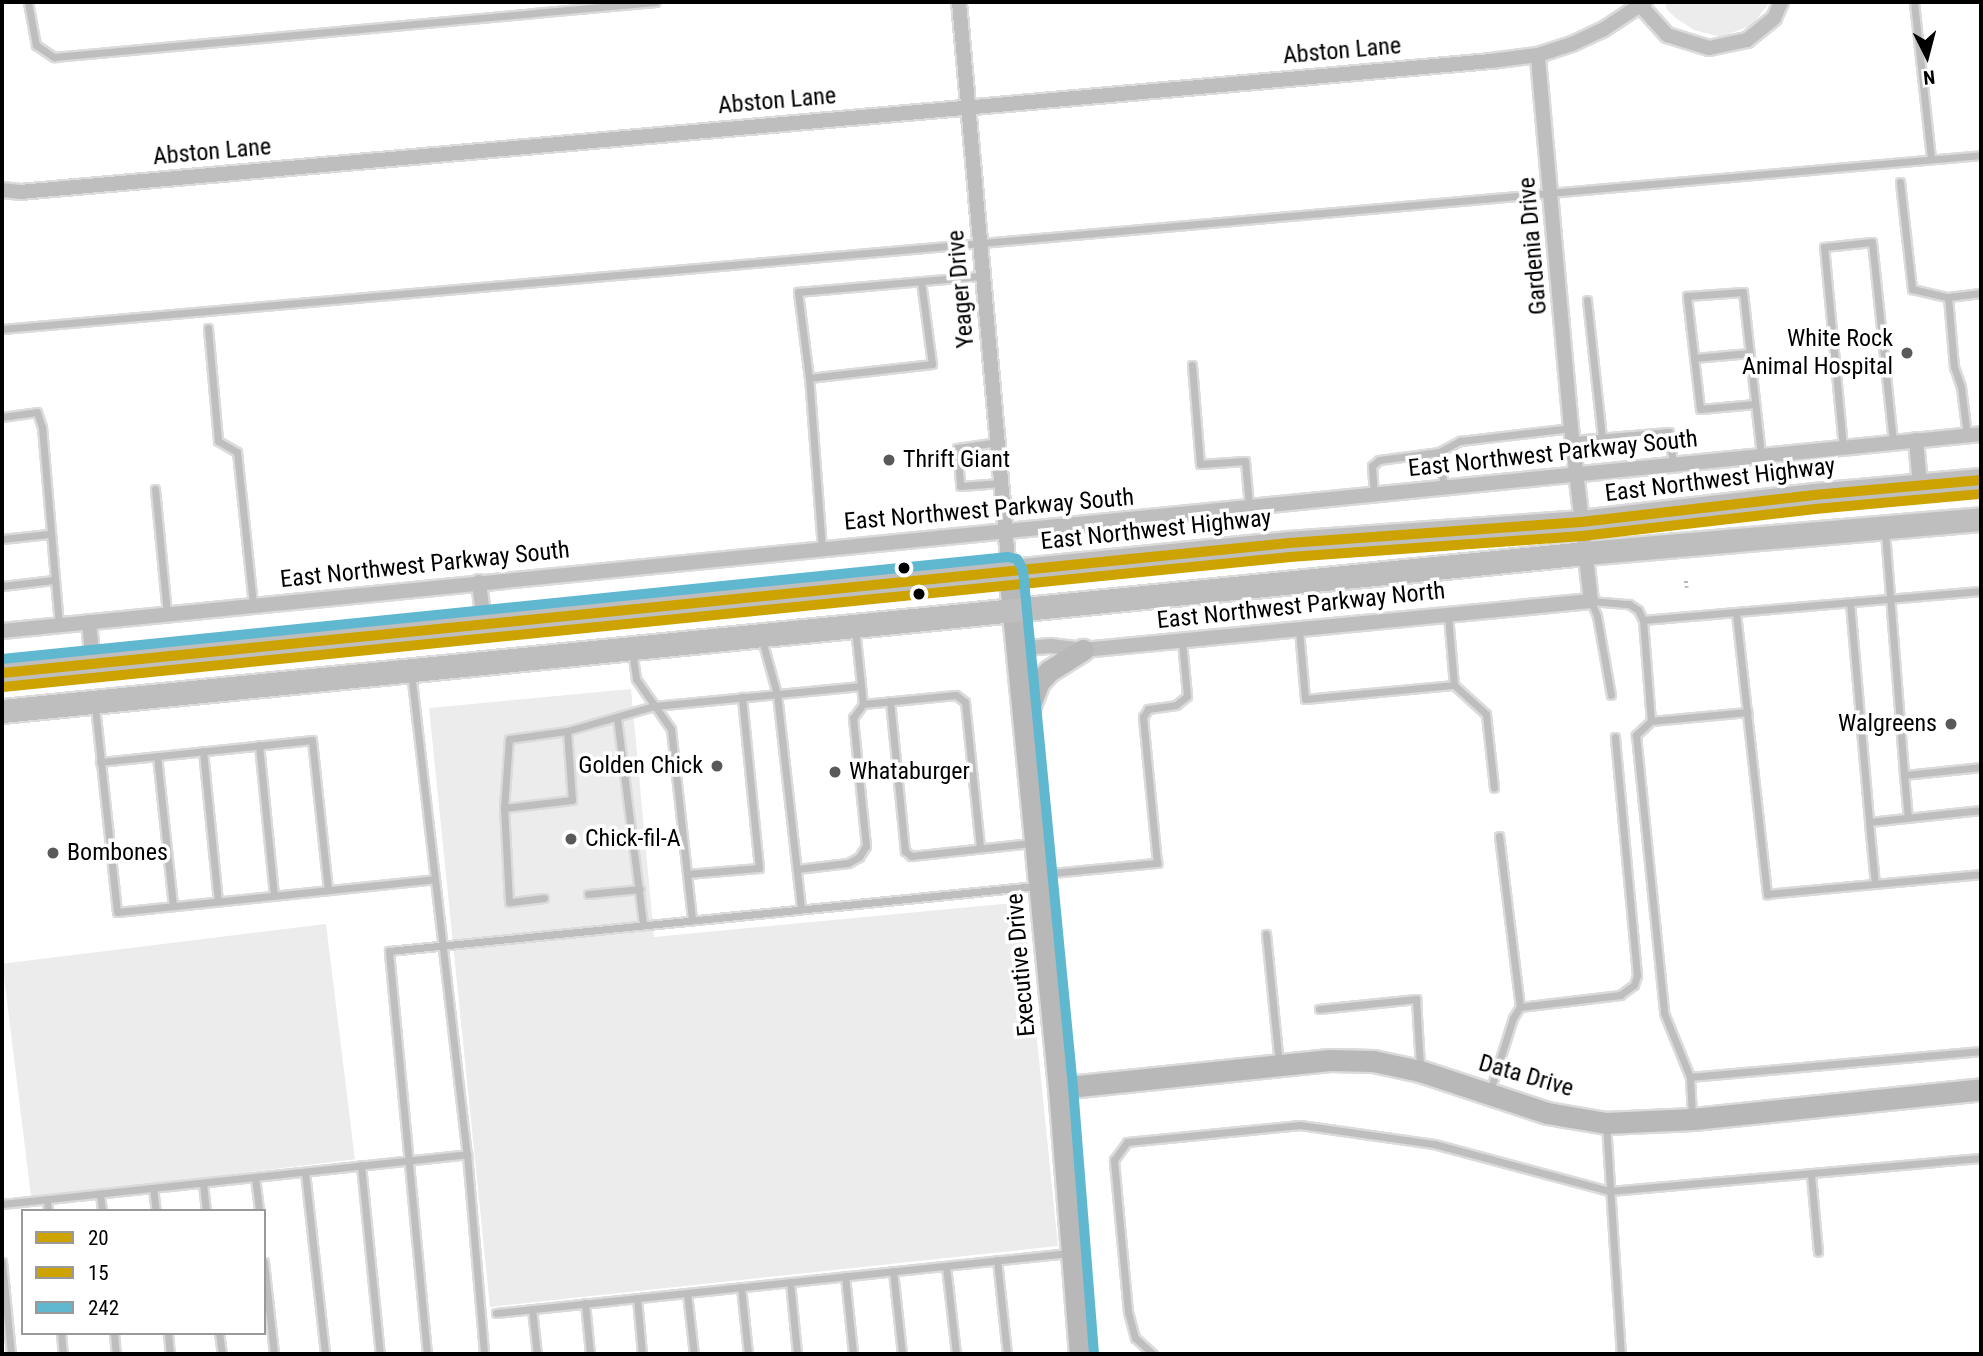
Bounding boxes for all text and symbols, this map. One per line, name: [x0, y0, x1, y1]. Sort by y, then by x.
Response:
north arrow: [1892, 21, 1962, 91]
street label: Abston Lane: [1282, 31, 1402, 71]
text: N: [1922, 65, 1936, 89]
street label: Abston Lane: [717, 81, 837, 121]
street label: Abston Lane: [152, 132, 272, 172]
street label: Gardenia Drive: [1513, 176, 1553, 316]
street label: Yeager Drive: [941, 229, 981, 349]
place label: White Rock Animal Hospital: [1742, 325, 1893, 381]
marker: White Rock Animal Hospital: [1899, 345, 1915, 361]
street label: East Northwest Parkway South: [1407, 424, 1699, 484]
place label: Thrift Giant: [903, 446, 1010, 474]
marker: Thrift Giant: [881, 452, 897, 468]
street label: East Northwest Highway: [1603, 452, 1837, 508]
street label: East Northwest Parkway South: [843, 483, 1135, 537]
street label: East Northwest Highway: [1039, 504, 1273, 556]
street label: East Northwest Parkway South: [279, 535, 571, 595]
unlabelled marker: [897, 561, 911, 575]
street label: East Northwest Parkway North: [1155, 577, 1447, 635]
unlabelled marker: [912, 587, 926, 601]
place label: Walgreens: [1838, 710, 1937, 738]
marker: Walgreens: [1943, 716, 1959, 732]
place label: Golden Chick: [578, 752, 703, 780]
marker: Golden Chick: [709, 758, 725, 774]
place label: Whataburger: [849, 758, 970, 786]
marker: Whataburger: [827, 764, 843, 780]
place label: Chick-fil-A: [585, 825, 681, 853]
marker: Chick-fil-A: [563, 831, 579, 847]
place label: Bombones: [67, 839, 168, 867]
marker: Bombones: [45, 845, 61, 861]
street label: Executive Drive: [1000, 892, 1042, 1038]
street label: Data Drive: [1475, 1049, 1577, 1103]
legend: [21, 1209, 266, 1335]
text: 20: [88, 1226, 109, 1250]
text: 15: [88, 1261, 109, 1285]
text: 242: [88, 1296, 119, 1320]

